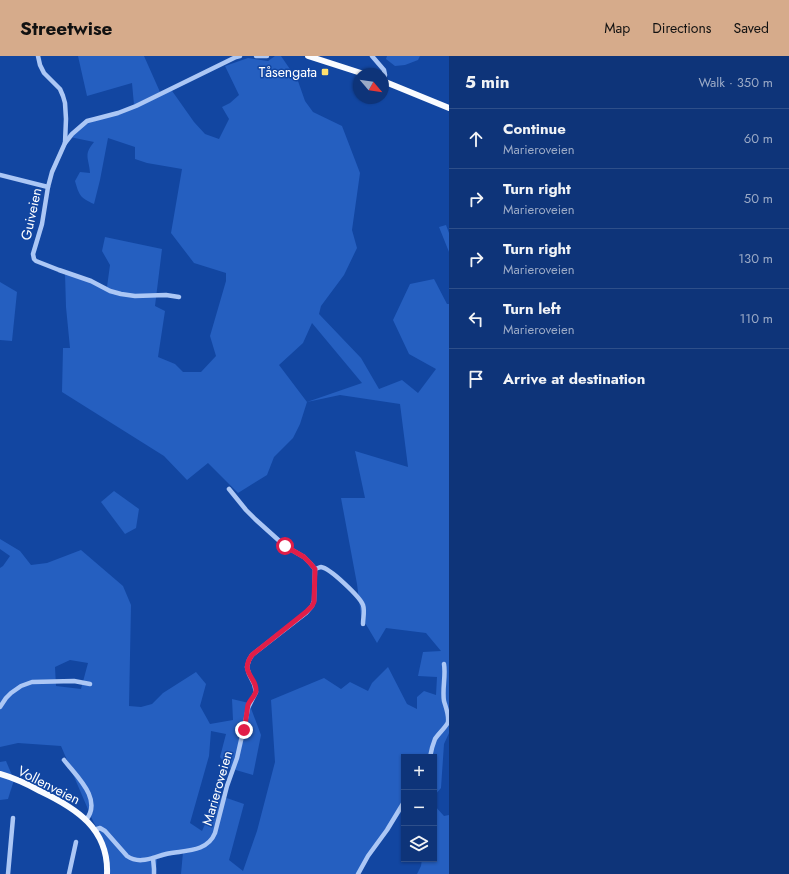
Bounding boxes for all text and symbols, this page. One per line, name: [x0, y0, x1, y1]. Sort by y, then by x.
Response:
text: Streetwise: [20, 15, 113, 42]
text: Map: [604, 18, 630, 38]
text: Directions: [652, 18, 712, 38]
text: Saved: [734, 18, 769, 38]
place label: Tåsengata: [259, 62, 317, 82]
marker: Tåsengata: [320, 67, 330, 77]
north arrow: [353, 68, 389, 104]
text: 5 min: [465, 70, 509, 94]
text: Walk · 350 m: [698, 73, 773, 92]
text: Continue: [503, 118, 566, 140]
icon: ahead: [465, 128, 487, 150]
text: 60 m: [744, 129, 773, 148]
text: Marieroveien: [503, 140, 575, 159]
text: Turn right: [503, 178, 571, 200]
street label: Guiveien: [16, 186, 46, 242]
icon: right: [465, 188, 487, 210]
text: 50 m: [744, 189, 773, 208]
text: Marieroveien: [503, 200, 575, 219]
text: Turn right: [503, 238, 571, 260]
icon: right: [465, 248, 487, 270]
text: 130 m: [738, 249, 773, 268]
text: Marieroveien: [503, 260, 575, 279]
text: Turn left: [503, 298, 561, 320]
icon: left: [465, 308, 487, 330]
text: 110 m: [739, 309, 773, 328]
text: Marieroveien: [503, 320, 575, 339]
icon: arrive: [465, 368, 487, 390]
text: Arrive at destination: [503, 368, 645, 390]
route start: [276, 537, 294, 555]
route end: [235, 721, 253, 739]
street label: Marieroveien: [197, 748, 237, 828]
map controls: [401, 754, 437, 862]
button: +: [401, 754, 437, 790]
street label: Vollenveien: [14, 761, 84, 809]
button: −: [401, 790, 437, 826]
button: layers: [401, 826, 437, 862]

